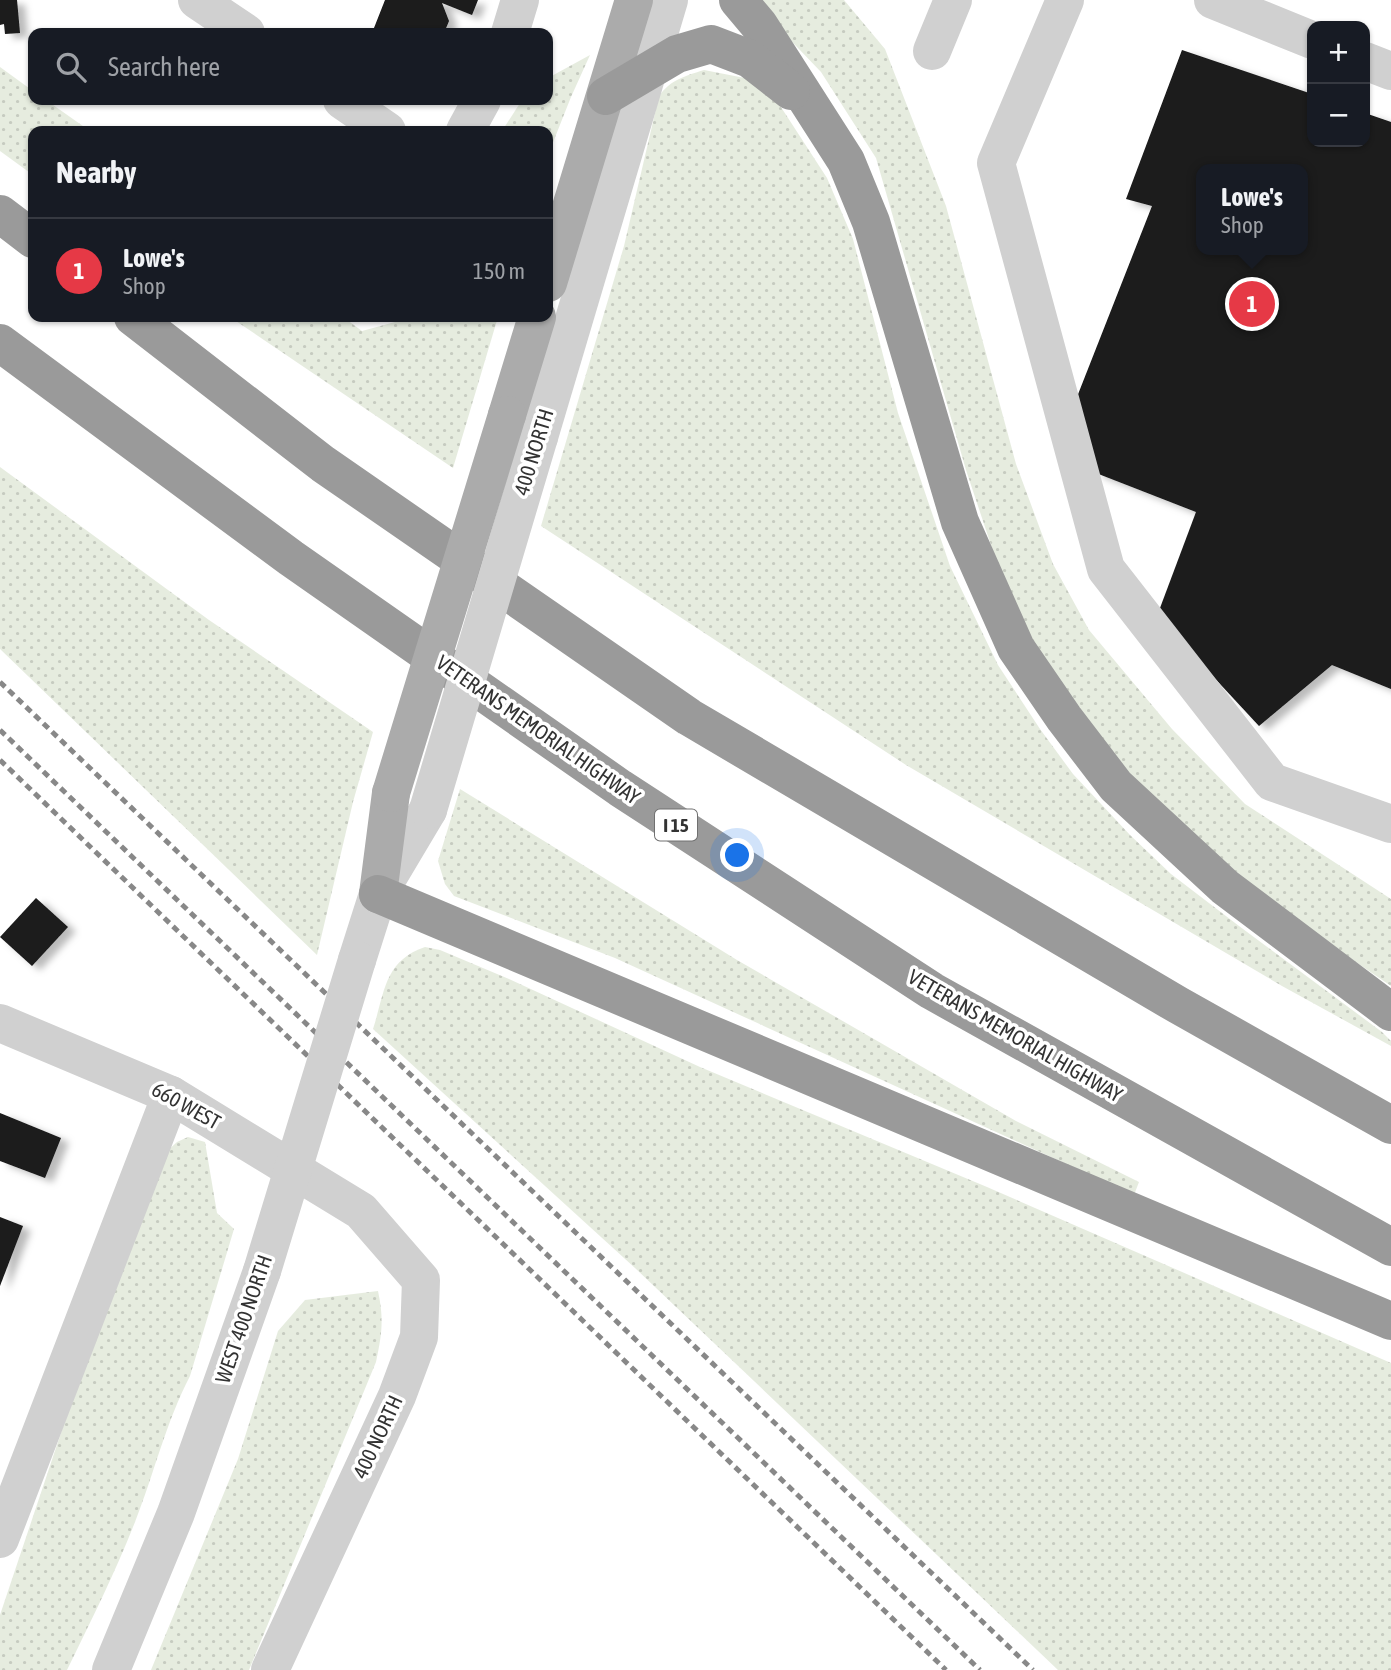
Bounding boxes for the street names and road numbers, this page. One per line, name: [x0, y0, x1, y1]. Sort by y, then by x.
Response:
street label: 400 NORTH: [509, 406, 558, 498]
street label: VETERANS MEMORIAL HIGHWAY: [432, 650, 646, 809]
road number: I 15: [655, 810, 697, 840]
street label: VETERANS MEMORIAL HIGHWAY: [904, 964, 1127, 1107]
street label: 660 WEST: [148, 1077, 225, 1134]
street label: WEST 400 NORTH: [210, 1251, 276, 1386]
street label: 400 NORTH: [347, 1391, 407, 1482]

